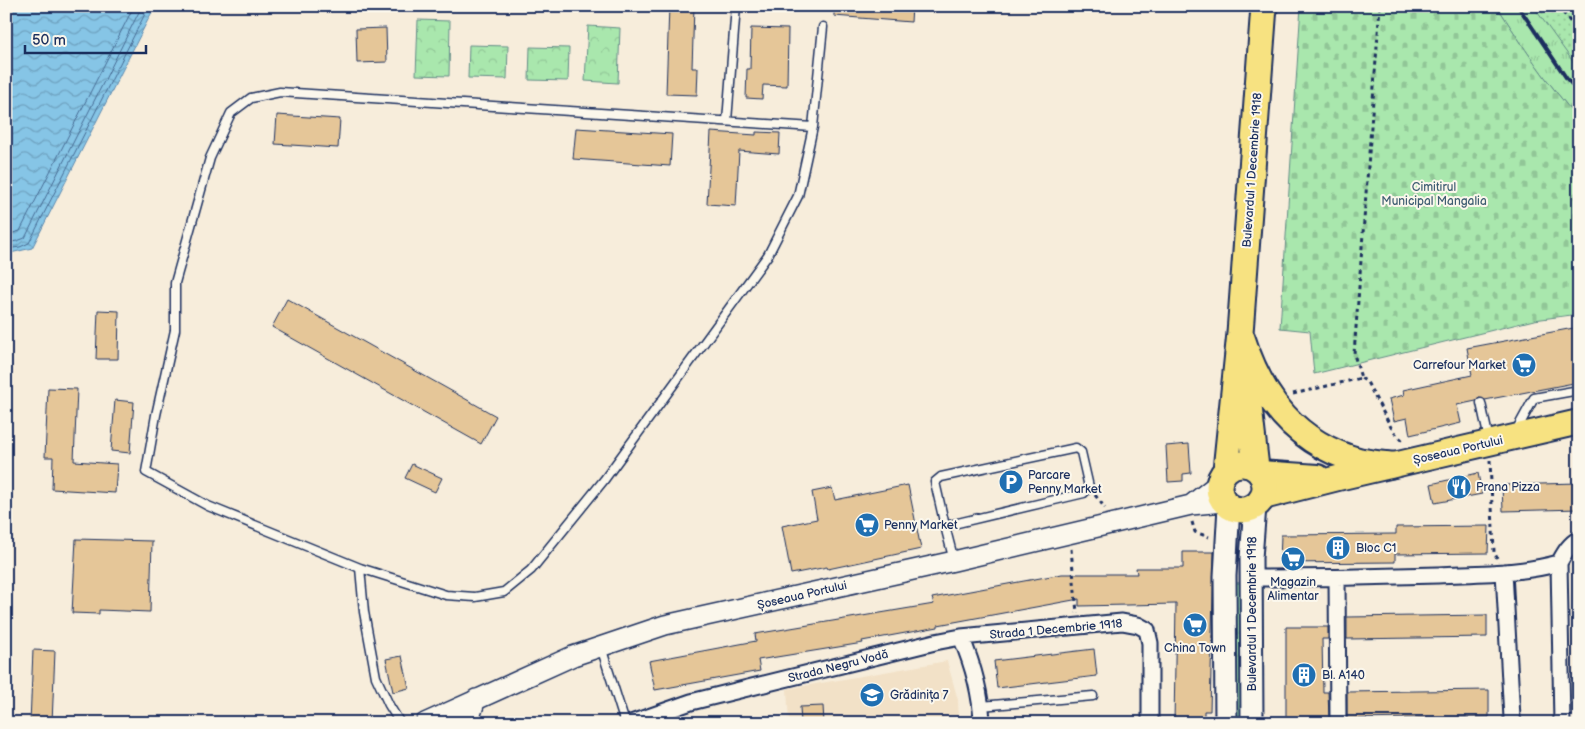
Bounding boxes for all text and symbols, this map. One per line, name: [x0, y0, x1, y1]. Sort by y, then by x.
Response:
scale bar: [25, 22, 146, 54]
text: 50 m: [32, 31, 66, 50]
street label: Bulevardul 1 Decembrie 1918: [1240, 92, 1265, 248]
park label: Cimitirul Municipal Mangalia: [1381, 180, 1487, 209]
supermarket icon: Carrefour Market: [1511, 352, 1537, 378]
place label: Carrefour Market: [1413, 358, 1506, 373]
street label: Șoseaua Portului: [1412, 433, 1505, 468]
place label: Parcare Penny Market: [1028, 468, 1102, 497]
parking icon: Parcare Penny Market: [998, 469, 1024, 495]
restaurant icon: Prana Pizza: [1446, 474, 1472, 500]
place label: Prana Pizza: [1476, 480, 1540, 495]
supermarket icon: Penny Market: [854, 512, 880, 538]
place label: Penny Market: [884, 518, 958, 533]
building icon: Bloc C1: [1325, 535, 1351, 561]
street label: Bulevardul 1 Decembrie 1918: [1245, 536, 1260, 692]
place label: Bloc C1: [1356, 541, 1396, 556]
supermarket icon: Magazin Alimentar: [1280, 546, 1306, 572]
place label: Magazin Alimentar: [1267, 575, 1319, 604]
street label: Șoseaua Portului: [756, 578, 849, 613]
supermarket icon: China Town: [1182, 612, 1208, 638]
street label: Strada 1 Decembrie 1918: [989, 616, 1123, 643]
place label: China Town: [1164, 641, 1226, 656]
street label: Strada Negru Vodă: [786, 647, 890, 686]
building icon: Bl. A140: [1291, 662, 1317, 688]
place label: Bl. A140: [1322, 668, 1365, 683]
school or university icon: Grădinița 7: [859, 682, 885, 708]
place label: Grădinița 7: [890, 688, 949, 703]

